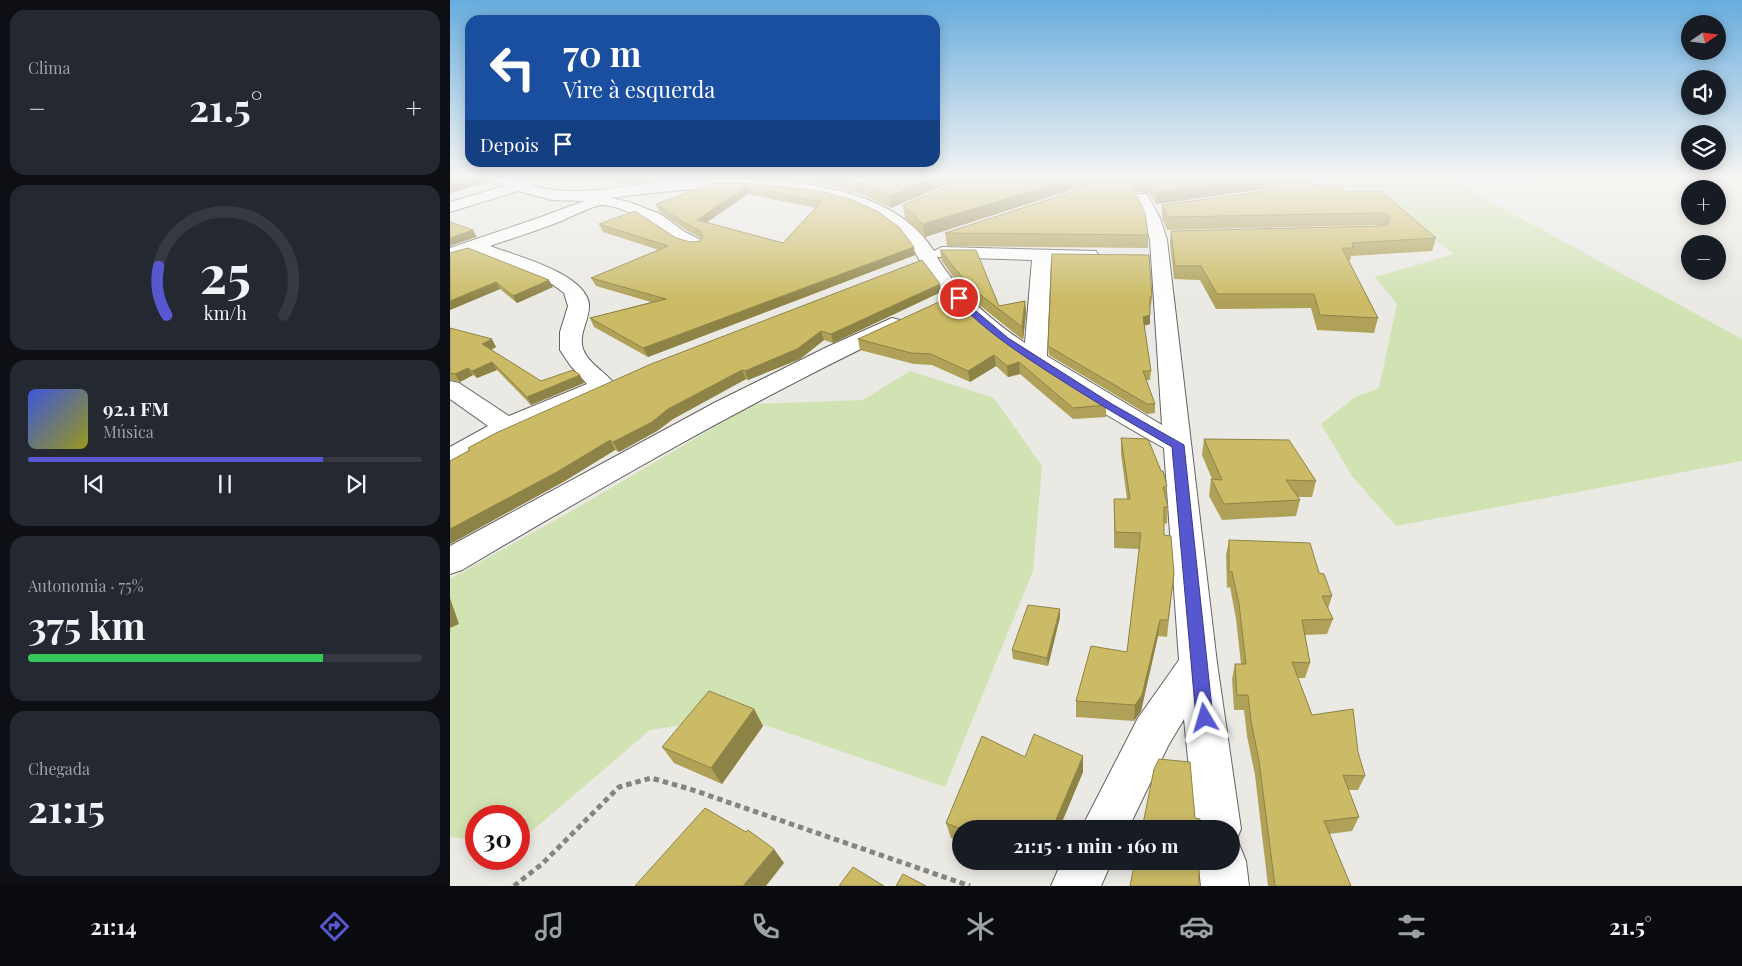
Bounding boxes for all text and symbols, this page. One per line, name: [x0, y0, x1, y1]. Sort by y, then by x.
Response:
north arrow: [1681, 15, 1726, 60]
map controls: [1681, 15, 1726, 280]
text: 70 m: [563, 29, 641, 76]
icon: left: [480, 35, 545, 100]
text: Clima: [28, 57, 70, 78]
button: sound: [1681, 70, 1726, 115]
text: Vire à esquerda: [563, 74, 715, 104]
text: 21.5°: [189, 81, 262, 132]
text: −: [28, 89, 46, 126]
text: +: [406, 89, 422, 126]
button: layers: [1681, 125, 1726, 170]
icon: arrive: [549, 130, 577, 158]
text: Depois: [480, 131, 539, 157]
button: +: [1681, 180, 1726, 225]
button: −: [1681, 235, 1726, 280]
text: 25: [199, 238, 251, 307]
pin: [938, 277, 980, 319]
icon: arrive: [945, 284, 973, 312]
text: km/h: [204, 301, 247, 324]
text: 92.1 FM: [103, 395, 169, 421]
text: Música: [103, 421, 154, 442]
icon: previous: [80, 470, 108, 498]
icon: pause: [211, 470, 239, 498]
icon: next: [342, 470, 370, 498]
text: Autonomia · 75%: [28, 575, 144, 596]
text: 375 km: [28, 599, 146, 650]
position arrow: [1178, 691, 1230, 743]
text: Chegada: [28, 758, 90, 779]
text: 21:15: [28, 782, 105, 833]
speed limit sign: 30: [465, 805, 530, 870]
text: 21:15 · 1 min · 160 m: [1014, 832, 1178, 858]
icon: directions: [317, 909, 352, 944]
icon: music: [532, 909, 567, 944]
icon: phone: [748, 909, 783, 944]
icon: climate: [963, 909, 998, 944]
icon: car: [1179, 909, 1214, 944]
icon: filters: [1394, 909, 1429, 944]
text: 21:14: [90, 911, 137, 941]
text: 21.5°: [1609, 911, 1652, 941]

